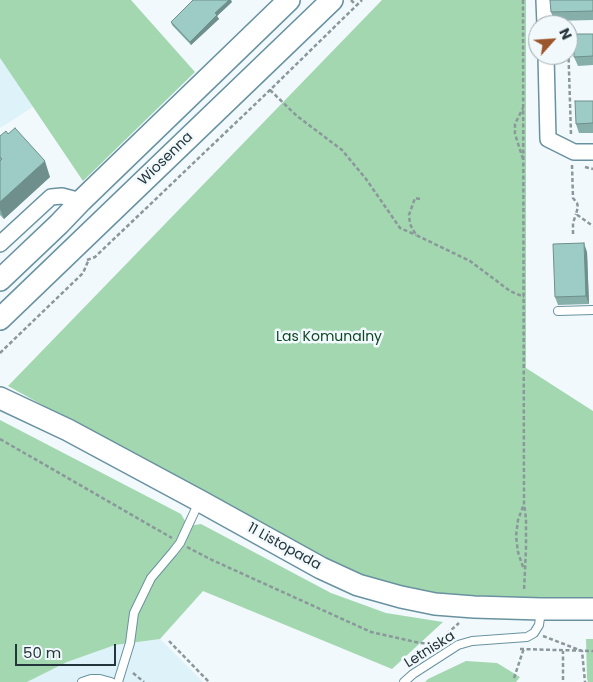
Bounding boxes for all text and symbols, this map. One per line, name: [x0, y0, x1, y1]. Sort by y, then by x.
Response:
north arrow: [528, 15, 578, 65]
text: N: [554, 25, 577, 43]
street label: Wiosenna: [135, 129, 197, 189]
park label: Las Komunalny: [276, 329, 382, 345]
street label: 11 Listopada: [244, 520, 324, 574]
street label: Letniska: [402, 628, 458, 672]
scale bar: [18, 634, 119, 666]
text: 50 m: [23, 642, 61, 663]

